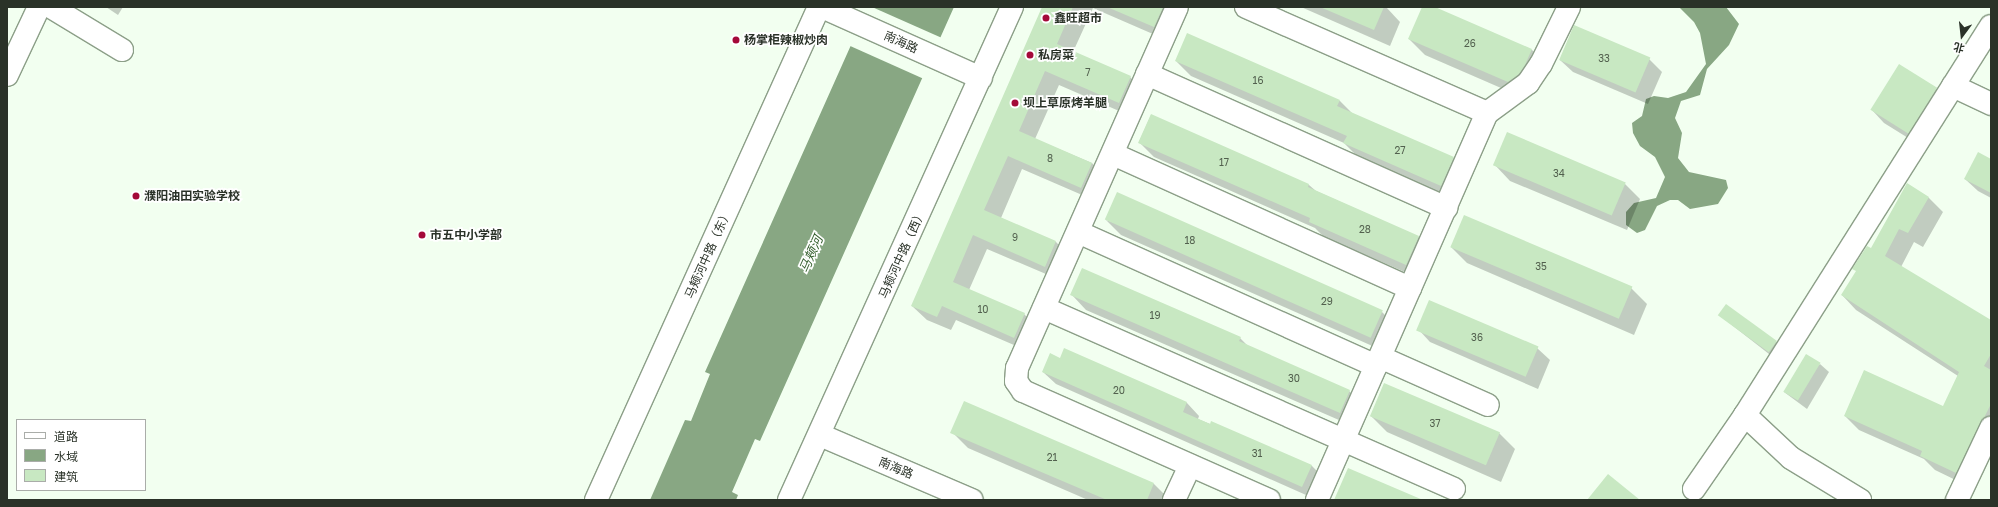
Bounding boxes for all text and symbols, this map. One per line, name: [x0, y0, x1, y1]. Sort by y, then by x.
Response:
place label: 鑫旺超市: [1054, 11, 1102, 25]
marker: 鑫旺超市: [1041, 13, 1051, 23]
north arrow: [1942, 16, 1982, 56]
street label: 南海路: [882, 28, 920, 56]
place label: 杨掌柜辣椒炒肉: [744, 33, 828, 47]
marker: 杨掌柜辣椒炒肉: [731, 35, 741, 45]
house number: 26: [1464, 38, 1476, 50]
text: 北: [1952, 40, 1966, 56]
place label: 私房菜: [1038, 48, 1074, 62]
marker: 私房菜: [1025, 50, 1035, 60]
house number: 33: [1598, 53, 1610, 65]
house number: 7: [1085, 67, 1091, 79]
house number: 16: [1253, 75, 1263, 87]
place label: 坝上草原烤羊腿: [1023, 96, 1107, 110]
marker: 坝上草原烤羊腿: [1010, 98, 1020, 108]
house number: 27: [1394, 145, 1406, 157]
house number: 8: [1047, 153, 1053, 165]
house number: 17: [1219, 157, 1229, 169]
house number: 34: [1553, 168, 1565, 180]
place label: 濮阳油田实验学校: [144, 189, 240, 203]
marker: 濮阳油田实验学校: [131, 191, 141, 201]
street label: 马颊河中路（东）: [682, 207, 734, 301]
street label: 马颊河中路（西）: [876, 207, 928, 301]
house number: 28: [1359, 224, 1371, 236]
place label: 市五中小学部: [430, 228, 502, 242]
marker: 市五中小学部: [417, 230, 427, 240]
house number: 9: [1012, 232, 1018, 244]
water label: 马颊河: [796, 233, 826, 275]
house number: 18: [1185, 235, 1195, 247]
house number: 35: [1535, 261, 1547, 273]
house number: 29: [1321, 296, 1333, 308]
house number: 10: [977, 304, 989, 316]
house number: 19: [1150, 310, 1160, 322]
house number: 36: [1471, 332, 1483, 344]
house number: 30: [1288, 373, 1300, 385]
house number: 20: [1113, 385, 1125, 397]
house number: 37: [1429, 418, 1441, 430]
legend: [16, 419, 146, 491]
text: 道路: [54, 429, 78, 444]
house number: 31: [1252, 448, 1262, 460]
text: 水域: [54, 449, 78, 464]
house number: 21: [1047, 452, 1057, 464]
street label: 南海路: [877, 454, 915, 482]
text: 建筑: [54, 469, 78, 484]

